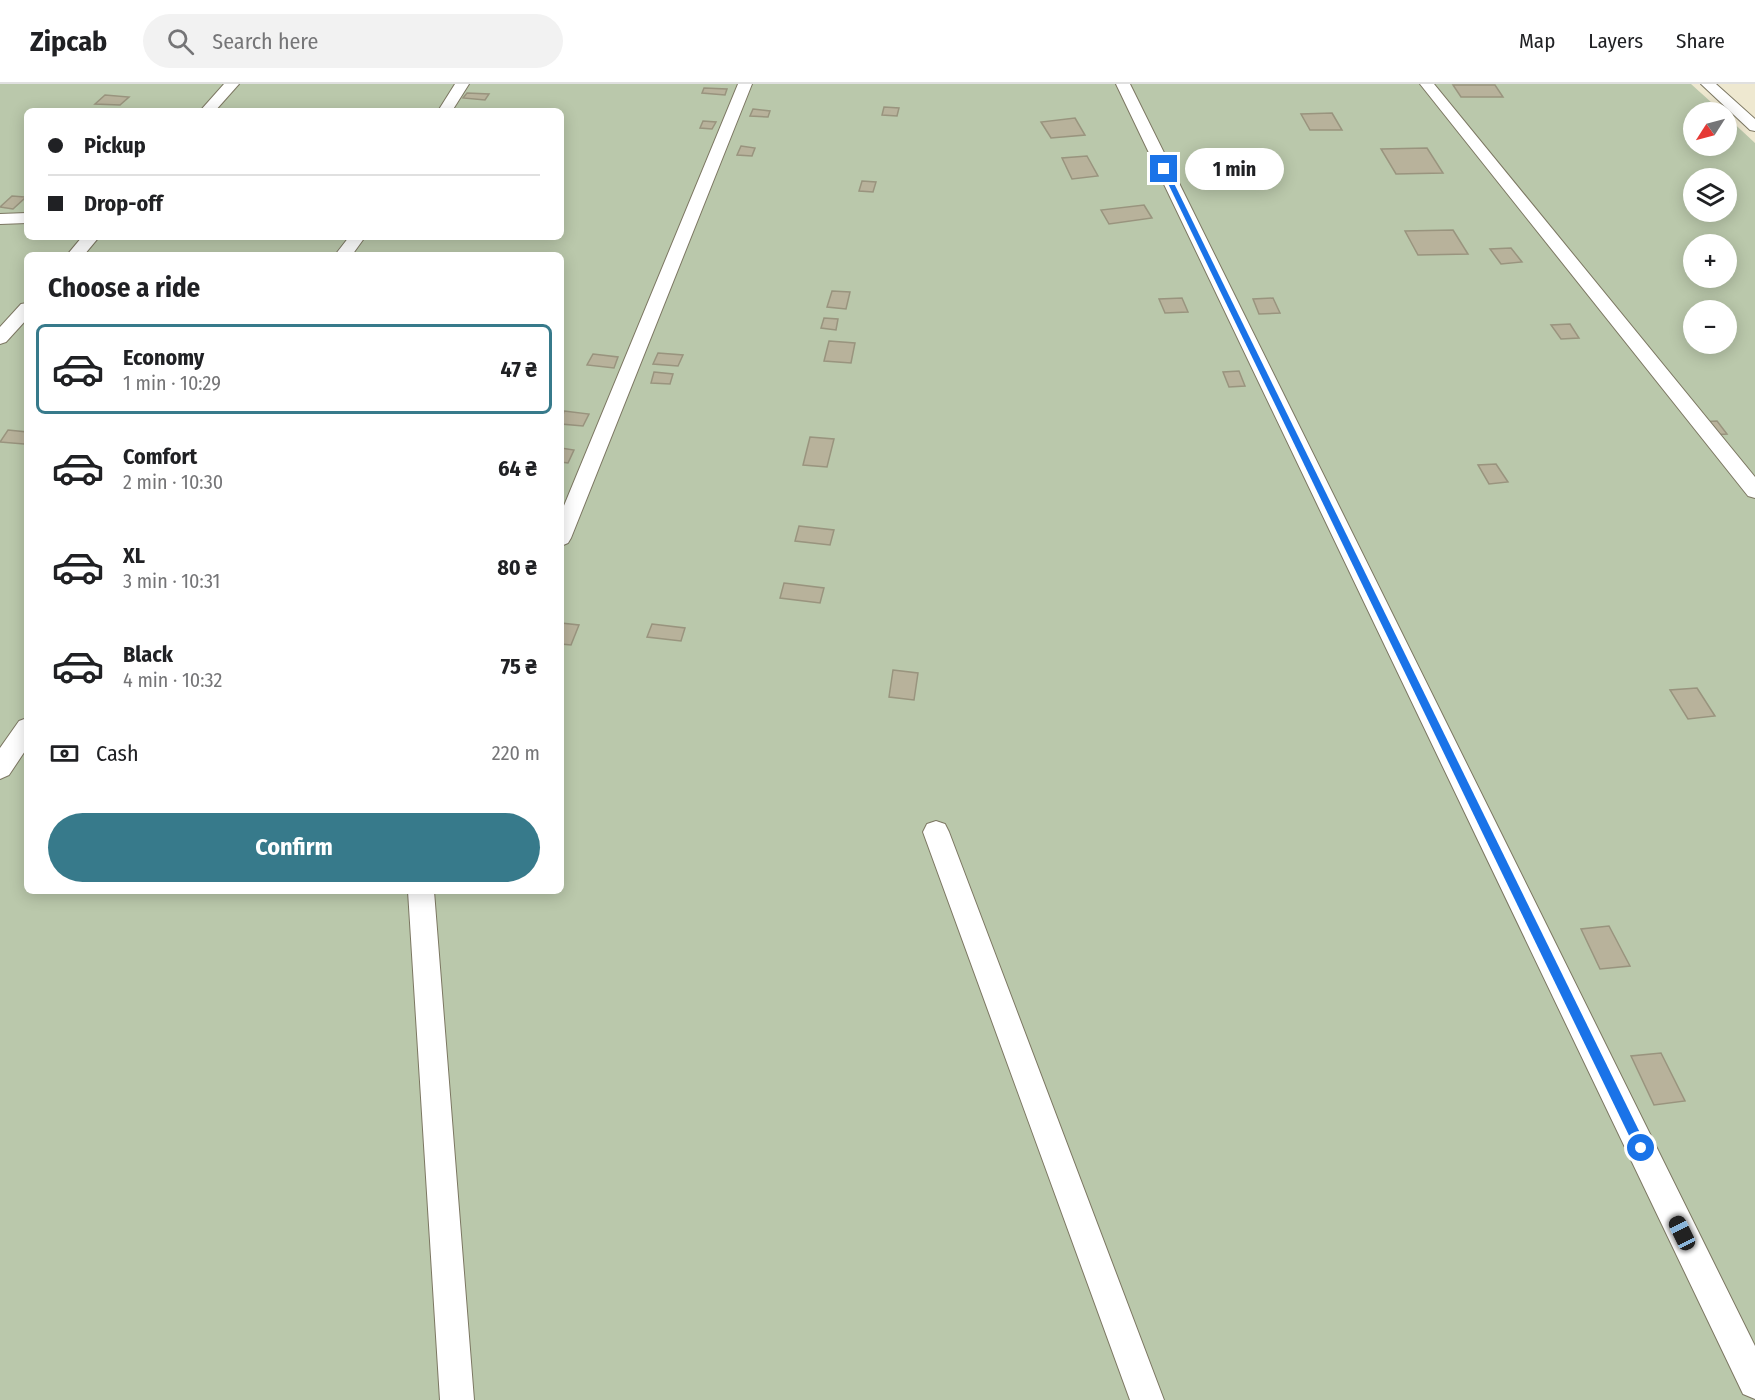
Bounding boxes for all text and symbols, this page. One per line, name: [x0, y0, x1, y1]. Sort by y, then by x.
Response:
search box: [143, 14, 563, 68]
text: Zipcab: [30, 25, 107, 58]
icon: search: [164, 25, 197, 58]
text: Search here: [212, 28, 318, 55]
text: Map: [1519, 28, 1555, 54]
text: Layers: [1588, 28, 1643, 54]
text: Share: [1676, 28, 1725, 54]
north arrow: [1683, 102, 1737, 156]
map controls: [1683, 102, 1737, 354]
text: Pickup: [84, 132, 146, 159]
callout: 1 min: [1185, 148, 1284, 190]
route end: [1150, 155, 1177, 182]
text: 1 min: [1213, 157, 1256, 181]
button: layers: [1683, 168, 1737, 222]
text: Drop-off: [84, 190, 163, 217]
button: +: [1683, 234, 1737, 288]
text: Choose a ride: [48, 272, 200, 304]
button: −: [1683, 300, 1737, 354]
icon: car: [51, 342, 105, 396]
text: Economy: [123, 344, 204, 371]
text: 47 ₴: [501, 356, 537, 383]
text: 1 min · 10:29: [123, 371, 221, 395]
icon: car: [51, 441, 105, 495]
text: Comfort: [123, 443, 197, 470]
text: 64 ₴: [498, 455, 537, 482]
text: 2 min · 10:30: [123, 470, 223, 494]
icon: car: [51, 540, 105, 594]
text: XL: [123, 542, 145, 569]
text: 80 ₴: [497, 554, 537, 581]
text: 3 min · 10:31: [123, 569, 220, 593]
icon: car: [51, 639, 105, 693]
text: Black: [123, 641, 173, 668]
text: 75 ₴: [501, 653, 537, 680]
text: 4 min · 10:32: [123, 668, 222, 692]
icon: cash: [48, 737, 81, 770]
text: Cash: [96, 740, 139, 767]
text: 220 m: [492, 741, 540, 765]
button: Confirm: [48, 813, 540, 882]
route start: [1627, 1134, 1654, 1161]
car: [1666, 1213, 1698, 1253]

